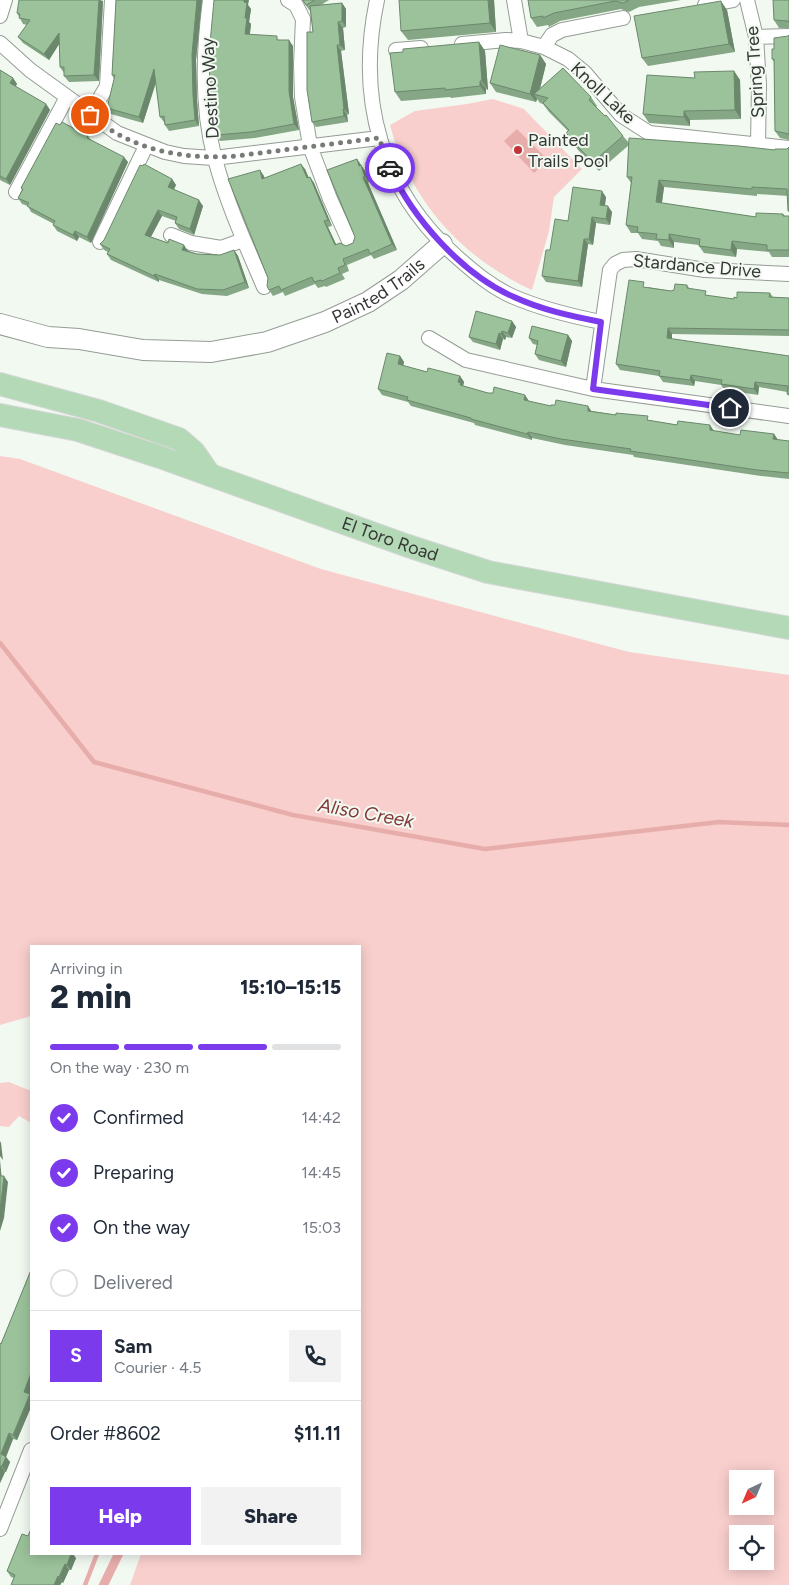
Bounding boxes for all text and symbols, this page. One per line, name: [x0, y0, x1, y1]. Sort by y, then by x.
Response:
street label: Spring Tree: [741, 25, 769, 119]
street label: Destino Way: [196, 36, 224, 139]
street label: Knoll Lake: [566, 57, 640, 129]
pin: [69, 94, 111, 136]
icon: bag: [76, 101, 104, 129]
place label: Painted Trails Pool: [528, 129, 608, 172]
courier: [365, 143, 415, 193]
marker: Painted Trails Pool: [512, 144, 524, 156]
icon: car: [376, 154, 404, 182]
street label: Stardance Drive: [632, 249, 762, 283]
street label: Painted Trails: [328, 253, 429, 328]
pin: [709, 387, 751, 429]
icon: home: [716, 394, 744, 422]
street label: El Toro Road: [339, 512, 441, 566]
water label: Aliso Creek: [316, 793, 416, 833]
text: Arriving in: [50, 959, 122, 978]
text: 15:10–15:15: [240, 976, 341, 999]
text: 2 min: [50, 978, 132, 1016]
text: On the way · 230 m: [50, 1058, 189, 1077]
icon: check: [50, 1104, 78, 1132]
text: Confirmed: [93, 1106, 184, 1129]
text: 14:42: [302, 1108, 341, 1127]
icon: check: [50, 1159, 78, 1187]
text: Preparing: [93, 1161, 174, 1184]
text: 14:45: [301, 1163, 341, 1182]
icon: check: [50, 1214, 78, 1242]
text: On the way: [93, 1216, 190, 1239]
text: 15:03: [302, 1218, 341, 1237]
text: Delivered: [93, 1271, 173, 1294]
button: phone: [289, 1330, 341, 1382]
text: Sam: [114, 1335, 152, 1358]
text: S: [70, 1344, 82, 1367]
text: Courier · 4.5: [114, 1358, 201, 1377]
text: Order #8602: [50, 1422, 161, 1445]
text: $11.11: [294, 1422, 341, 1445]
north arrow: [729, 1470, 774, 1515]
map controls: [729, 1470, 774, 1570]
button: Help: [50, 1487, 191, 1545]
button: Share: [201, 1487, 341, 1545]
button: locate: [729, 1525, 774, 1570]

